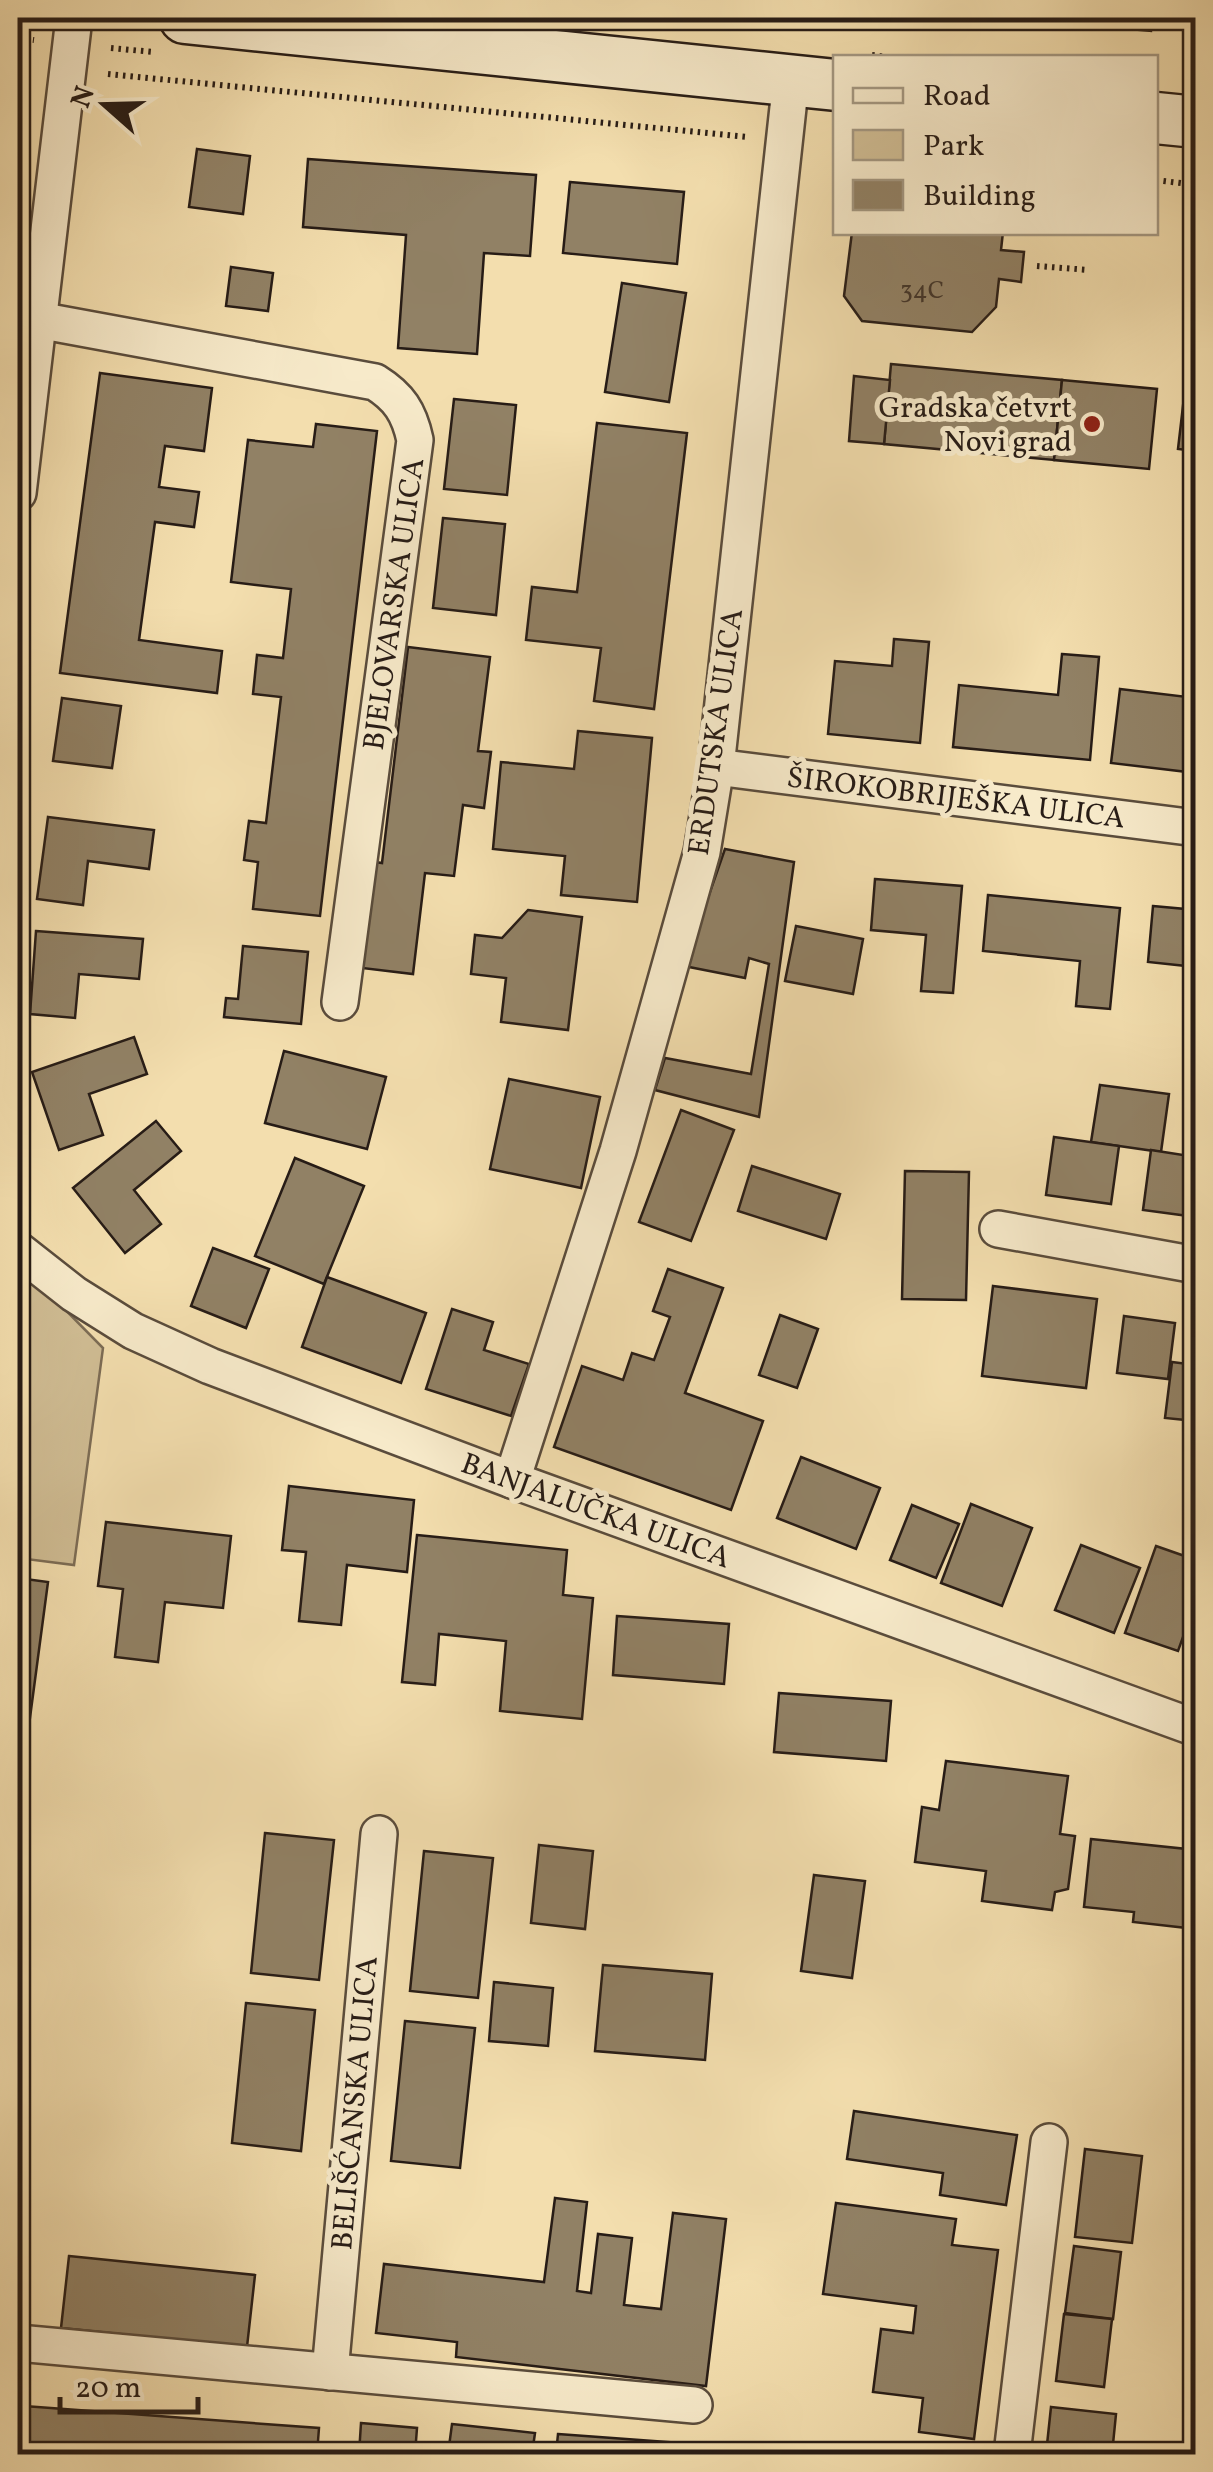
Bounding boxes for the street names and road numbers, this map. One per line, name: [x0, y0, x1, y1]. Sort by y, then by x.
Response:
street label: BJELOVARSKA ULICA: [354, 455, 436, 753]
street label: ERDUTSKA ULICA: [679, 606, 755, 858]
street label: ŠIROKOBRIJEŠKA ULICA: [784, 757, 1127, 841]
street label: BANJALUČKA ULICA: [455, 1444, 736, 1580]
street label: BELIŠĆANSKA ULICA: [322, 1954, 390, 2252]

